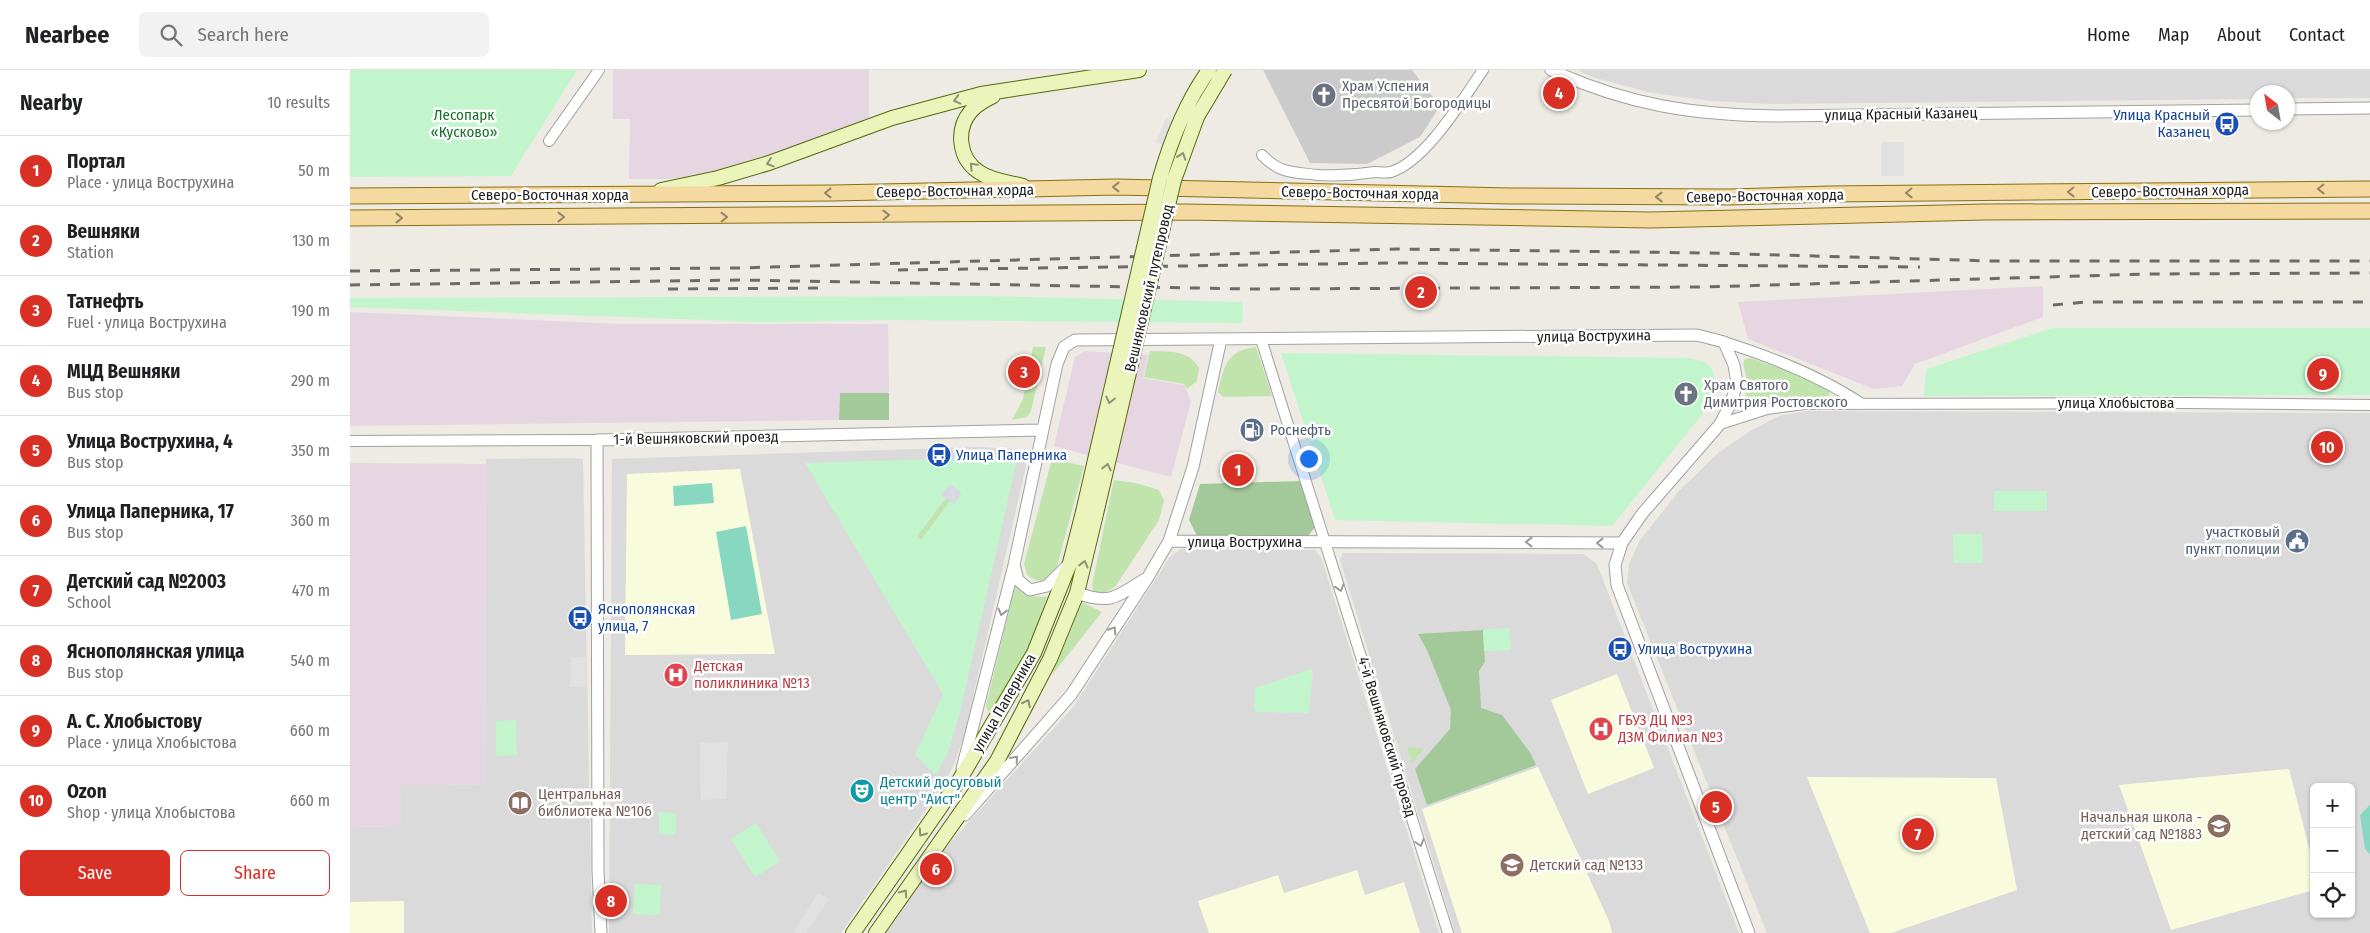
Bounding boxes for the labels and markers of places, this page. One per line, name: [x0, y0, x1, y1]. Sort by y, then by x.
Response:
pin: 4: [1543, 74, 1575, 112]
place label: Храм Успения Пресвятой Богородицы: [1342, 77, 1491, 112]
church icon: Храм Успения Пресвятой Богородицы: [1311, 82, 1337, 108]
place label: Улица Красный Казанец: [2112, 106, 2210, 141]
bus stop icon: Улица Красный Казанец: [2214, 111, 2240, 137]
pin: 2: [1405, 273, 1437, 311]
pin: 3: [1008, 353, 1040, 391]
pin: 9: [2307, 355, 2339, 393]
place label: Храм Святого Димитрия Ростовского: [1703, 376, 1848, 411]
church icon: Храм Святого Димитрия Ростовского: [1673, 381, 1699, 407]
fuel station icon: Роснефть: [1239, 417, 1265, 443]
place label: Роснефть: [1270, 421, 1331, 439]
pin: 10: [2311, 428, 2343, 466]
bus stop icon: Улица Паперника: [926, 442, 952, 468]
place label: Улица Паперника: [955, 446, 1067, 464]
pin: 1: [1222, 451, 1254, 489]
place label: участковый пункт полиции: [2185, 523, 2280, 558]
public building icon: участковый пункт полиции: [2284, 528, 2310, 554]
place label: Яснополянская улица, 7: [598, 600, 695, 635]
bus stop icon: Яснополянская улица, 7: [567, 605, 593, 631]
bus stop icon: Улица Вострухина: [1607, 636, 1633, 662]
place label: Улица Вострухина: [1637, 640, 1752, 658]
place label: Детская поликлиника №13: [693, 657, 810, 692]
hospital icon: Детская поликлиника №13: [663, 662, 689, 688]
place label: ГБУЗ ДЦ №3 ДЗМ Филиал №3: [1617, 711, 1723, 746]
hospital icon: ГБУЗ ДЦ №3 ДЗМ Филиал №3: [1588, 716, 1614, 742]
place label: Детский досуговый центр "Аист": [879, 773, 1002, 808]
theatre icon: Детский досуговый центр "Аист": [849, 778, 875, 804]
place label: Центральная библиотека №106: [538, 785, 652, 820]
pin: 5: [1700, 788, 1732, 826]
library icon: Центральная библиотека №106: [507, 790, 533, 816]
place label: Начальная школа - детский сад №1883: [2080, 808, 2202, 843]
school or university icon: Начальная школа - детский сад №1883: [2206, 813, 2232, 839]
pin: 7: [1902, 815, 1934, 853]
pin: 6: [920, 850, 952, 888]
school or university icon: Детский сад №133: [1499, 852, 1525, 878]
place label: Детский сад №133: [1529, 856, 1644, 874]
pin: 8: [595, 882, 627, 920]

